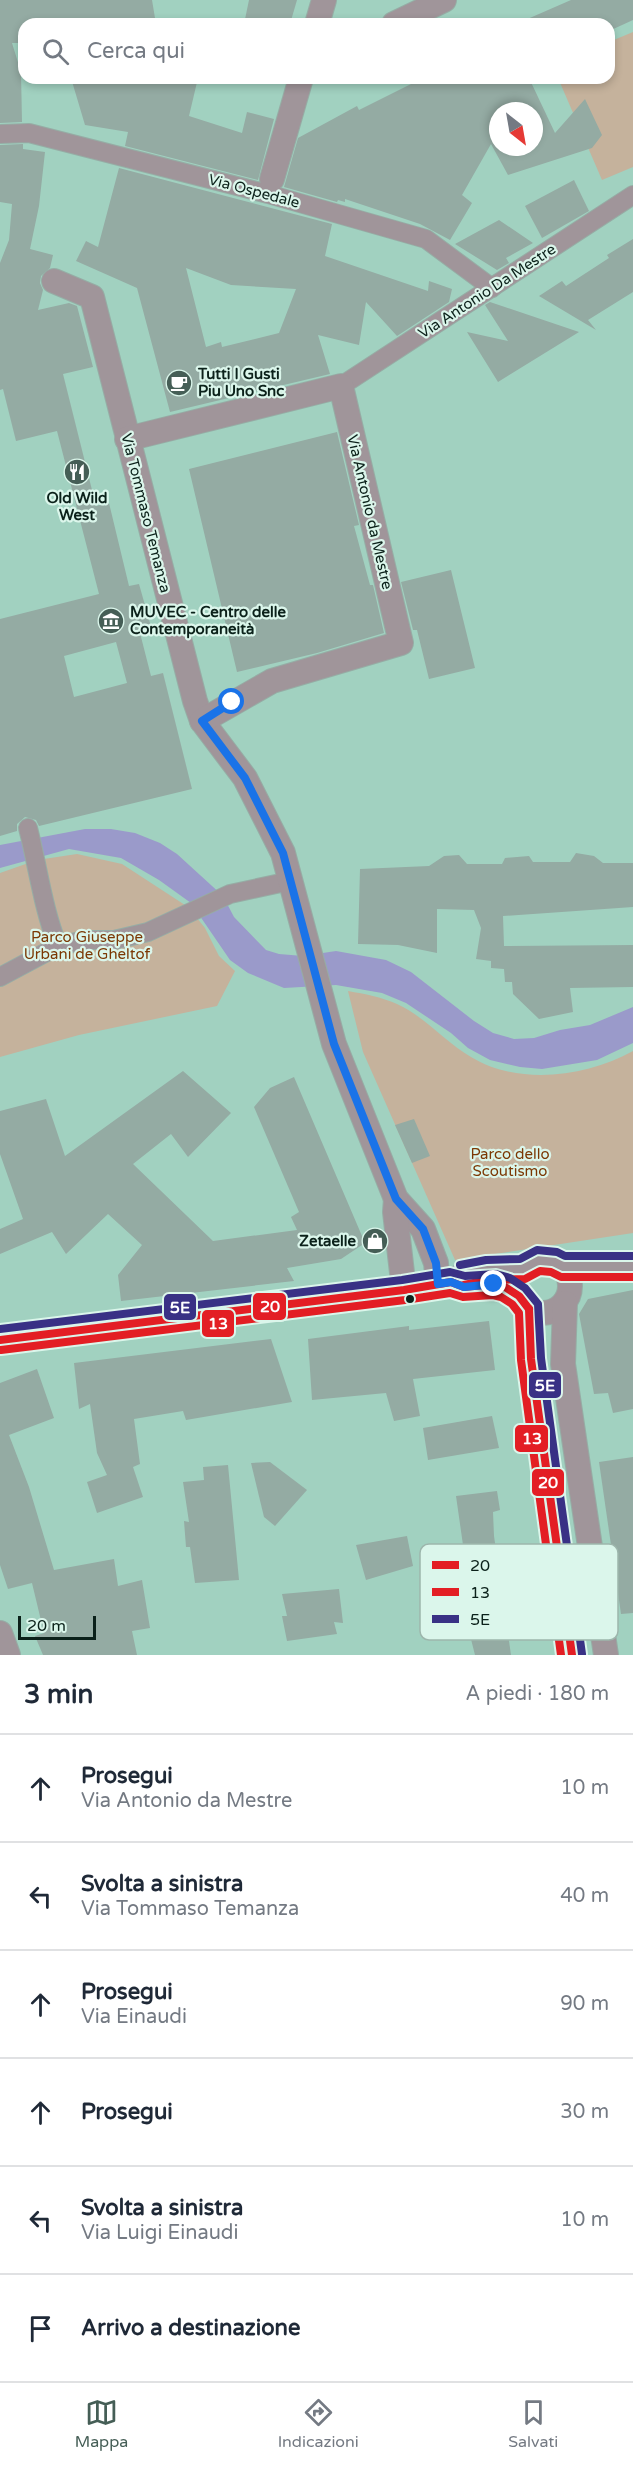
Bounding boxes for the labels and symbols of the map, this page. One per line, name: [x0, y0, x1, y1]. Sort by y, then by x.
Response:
north arrow: [489, 102, 543, 156]
street label: Via Ospedale: [206, 170, 302, 212]
street label: Via Antonio Da Mestre: [415, 240, 559, 342]
place label: Tutti I Gusti Piu Uno Snc: [197, 365, 284, 400]
cafe icon: Tutti I Gusti Piu Uno Snc: [164, 368, 194, 398]
street label: Via Tommaso Temanza: [117, 431, 175, 595]
street label: Via Antonio da Mestre: [343, 433, 397, 591]
restaurant icon: Old Wild West: [62, 457, 92, 487]
place label: Old Wild West: [46, 489, 108, 524]
place label: MUVEC - Centro delle Contemporaneità: [130, 603, 286, 639]
museum icon: MUVEC - Centro delle Contemporaneità: [96, 606, 126, 636]
route start: [218, 688, 244, 714]
park label: Parco Giuseppe Urbani de Gheltof: [24, 928, 151, 963]
park label: Parco dello Scoutismo: [470, 1145, 550, 1180]
shop icon: Zetaelle: [360, 1226, 390, 1256]
place label: Zetaelle: [299, 1232, 357, 1250]
route end: [480, 1270, 506, 1296]
line badge: 20: [252, 1292, 287, 1321]
line badge: 5E: [163, 1293, 197, 1321]
unlabelled marker: [404, 1293, 416, 1305]
text: 20: [260, 1297, 280, 1317]
text: 5E: [170, 1298, 190, 1318]
line badge: 13: [201, 1309, 235, 1338]
text: 13: [208, 1314, 228, 1334]
line badge: 5E: [528, 1371, 562, 1399]
text: 5E: [535, 1376, 555, 1396]
line badge: 13: [514, 1424, 549, 1453]
text: 13: [522, 1429, 542, 1449]
line badge: 20: [531, 1468, 565, 1497]
text: 20: [538, 1473, 558, 1493]
legend: [420, 1544, 618, 1640]
text: 20: [470, 1556, 490, 1576]
text: 13: [470, 1583, 490, 1603]
text: 5E: [470, 1610, 490, 1630]
scale bar: [18, 1613, 96, 1640]

